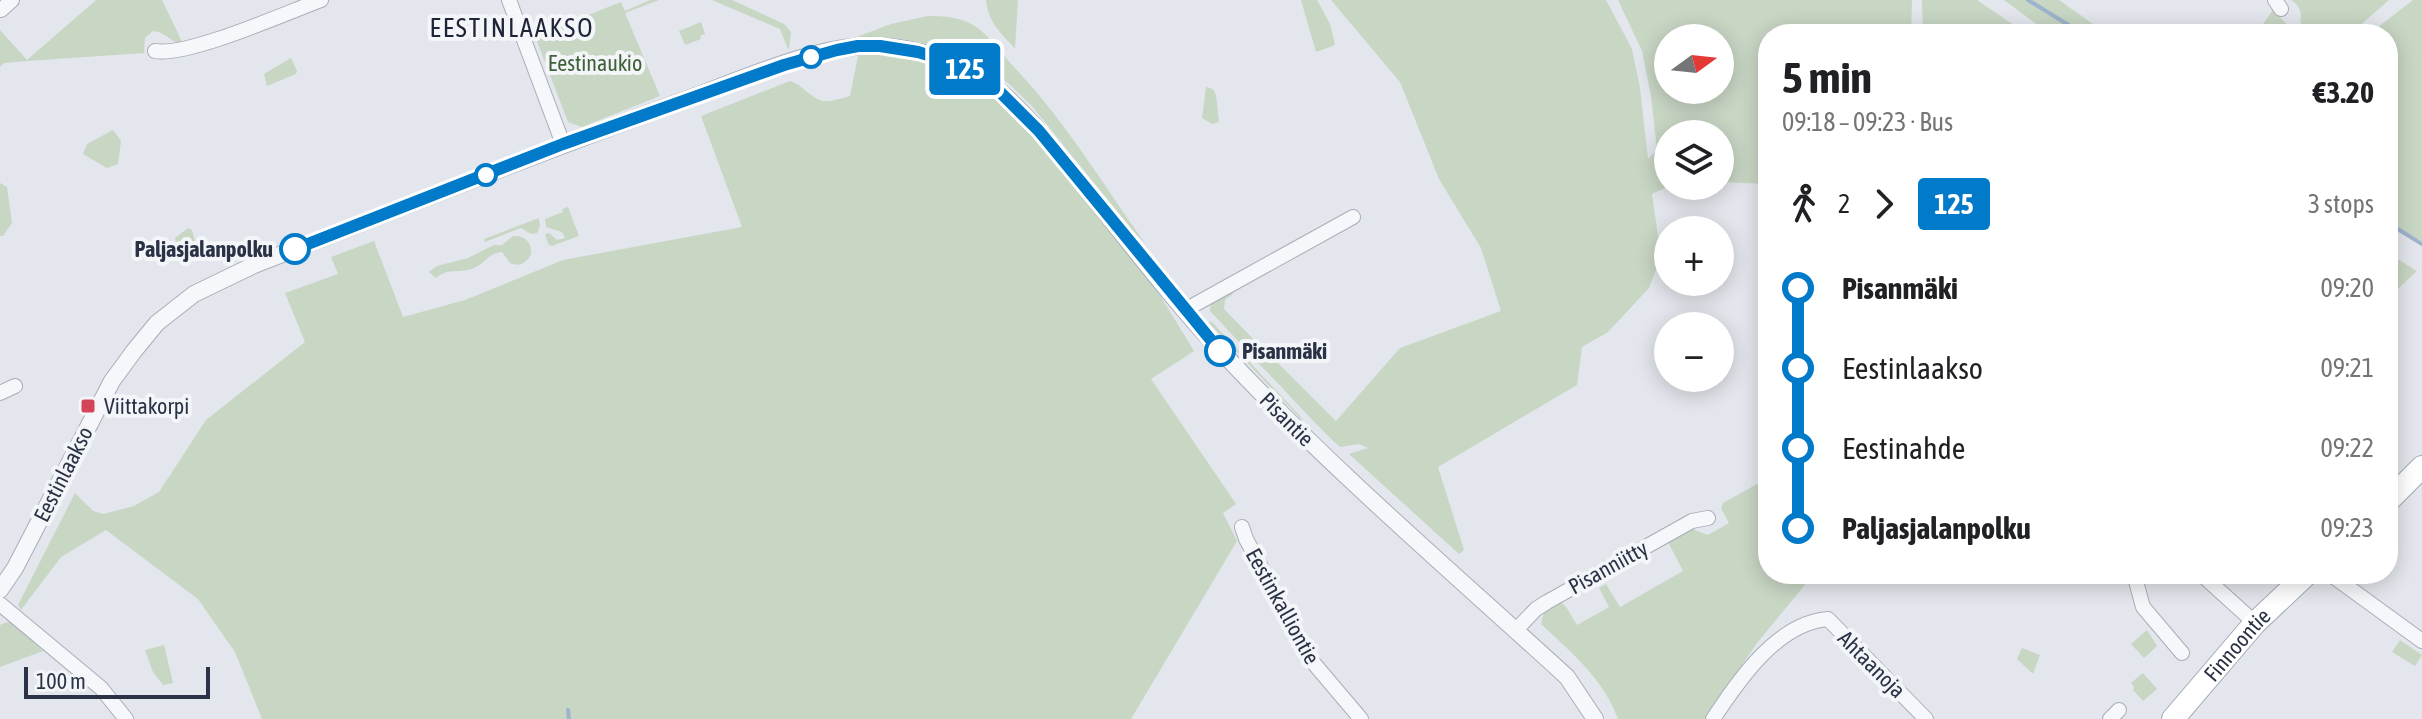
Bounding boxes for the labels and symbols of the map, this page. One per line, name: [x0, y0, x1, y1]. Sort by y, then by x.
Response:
district label: EESTINLAAKSO: [430, 13, 594, 43]
north arrow: [1654, 24, 1734, 104]
line badge: 125: [919, 43, 1011, 95]
unlabelled marker: [800, 46, 822, 68]
park label: Eestinaukio: [548, 50, 642, 76]
unlabelled marker: [475, 164, 497, 186]
marker: Paljasjalanpolku: [280, 234, 310, 264]
place label: Paljasjalanpolku: [135, 236, 273, 262]
marker: Pisanmäki: [1205, 336, 1235, 366]
place label: Pisanmäki: [1242, 338, 1327, 364]
street label: Pisantie: [1255, 387, 1319, 451]
place label: Viittakorpi: [104, 393, 189, 419]
marker: Viittakorpi: [79, 397, 97, 415]
street label: Eestinlaakso: [28, 422, 98, 526]
street label: Pisanniitty: [1564, 535, 1652, 599]
street label: Eestinkalliontie: [1241, 544, 1325, 668]
street label: Finnoontie: [2198, 603, 2275, 686]
street label: Ahtaanoja: [1833, 625, 1911, 703]
scale bar: [24, 663, 210, 699]

